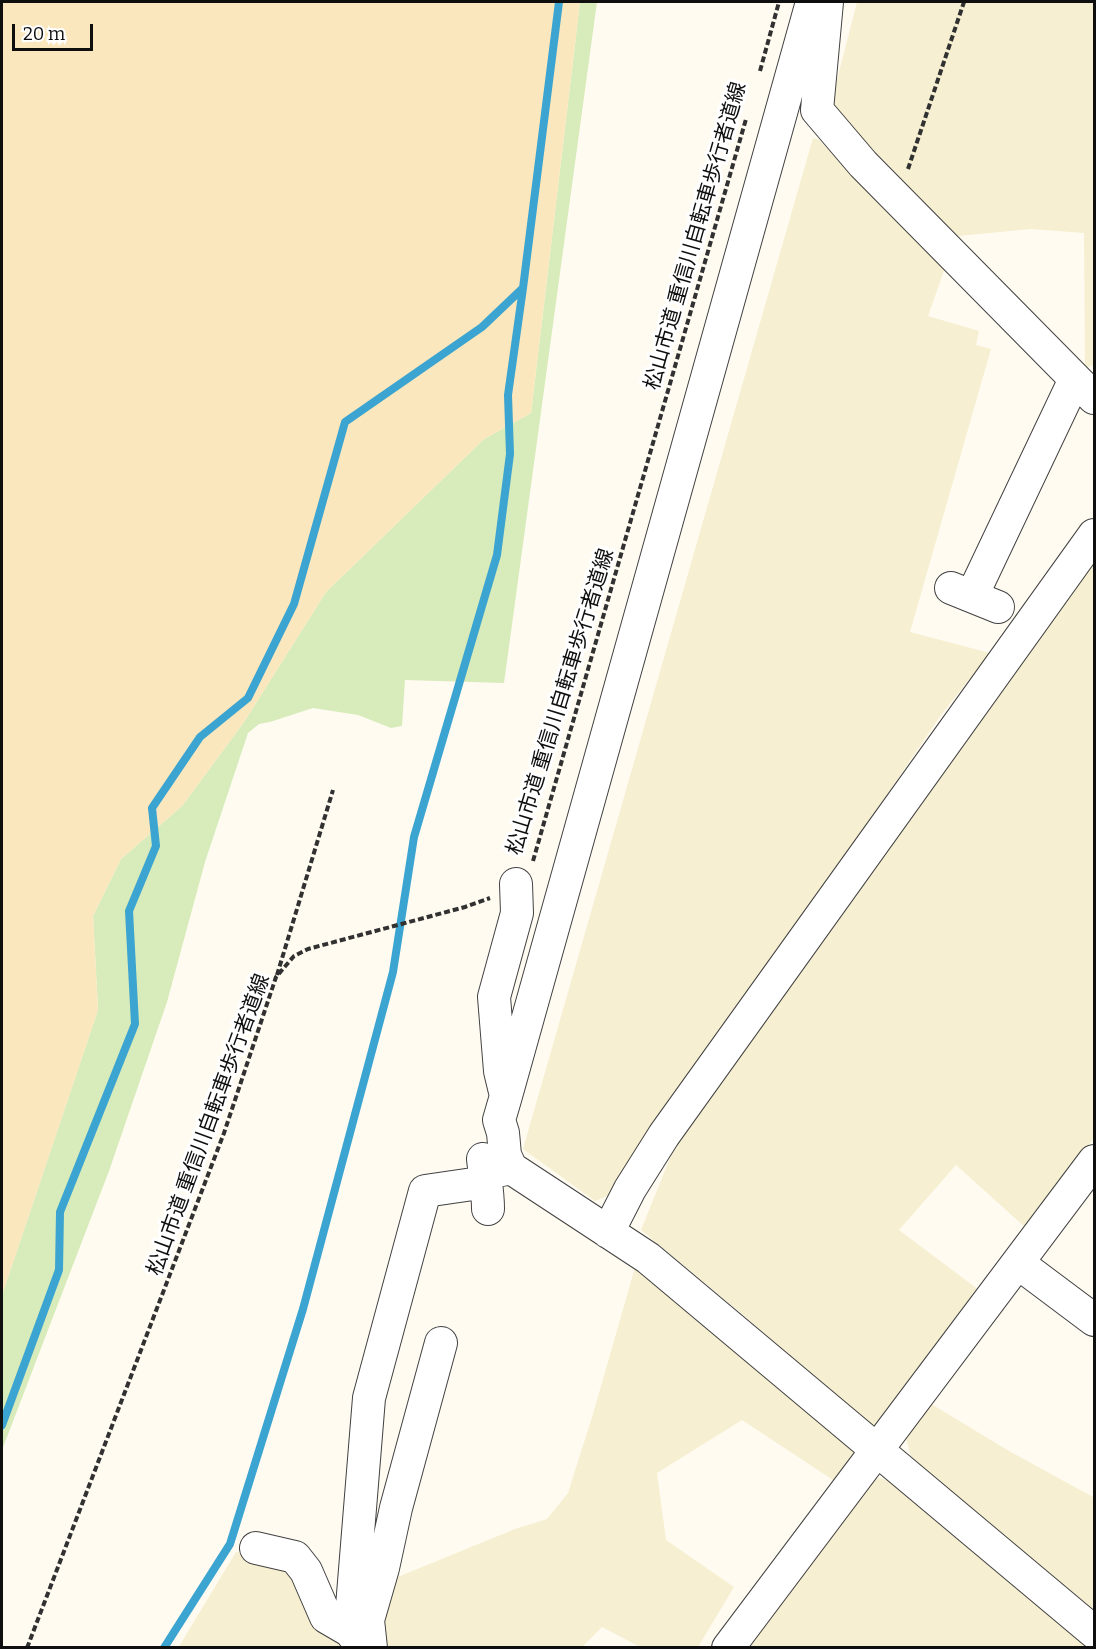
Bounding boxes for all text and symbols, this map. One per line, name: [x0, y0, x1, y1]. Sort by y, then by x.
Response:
scale bar: [15, 12, 96, 50]
text: 20 m: [23, 23, 65, 45]
street label: 松山市道 重信川自転車歩行者道線: [640, 79, 752, 393]
street label: 松山市道 重信川自転車歩行者道線: [502, 546, 620, 858]
street label: 松山市道 重信川自転車歩行者道線: [143, 971, 275, 1279]

